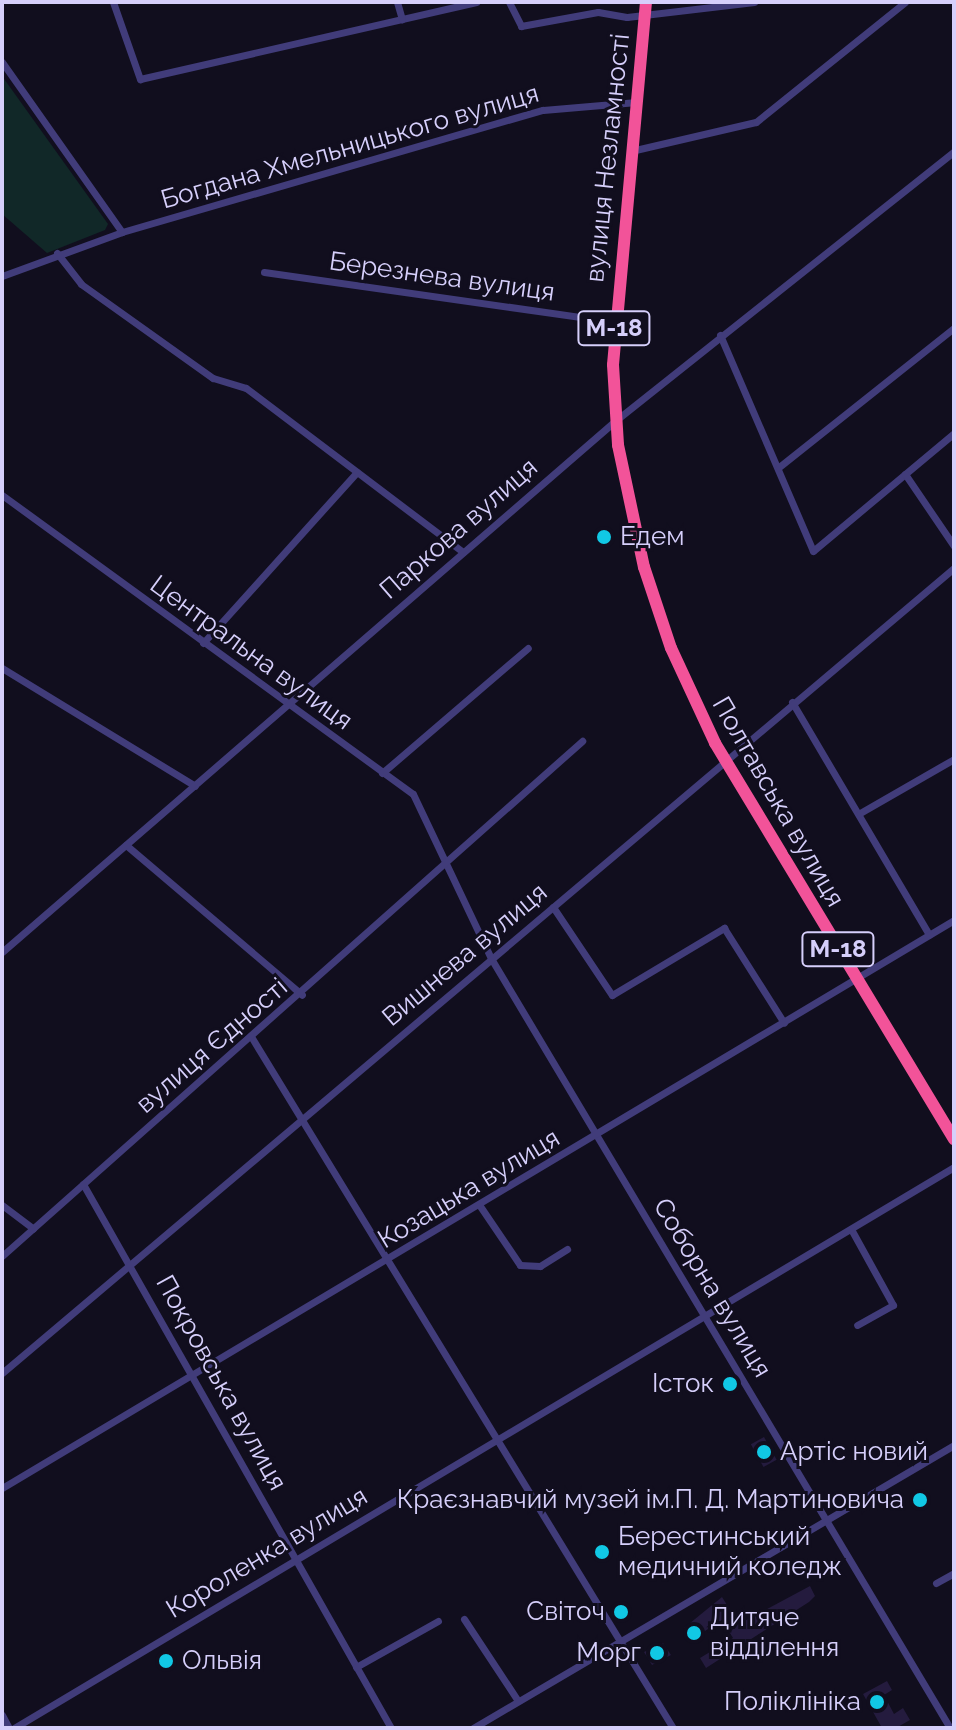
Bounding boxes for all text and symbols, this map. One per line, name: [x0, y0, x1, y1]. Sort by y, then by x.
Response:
street label: вулиця Незламності: [579, 32, 637, 284]
street label: Богдана Хмельницького вулиця: [157, 78, 543, 216]
street label: Березнева вулиця: [327, 246, 557, 308]
road number: М-18: [576, 308, 652, 348]
street label: Паркова вулиця: [374, 452, 544, 606]
place label: Едем: [620, 521, 684, 553]
marker: Едем: [595, 528, 613, 546]
street label: Центральна вулиця: [144, 569, 358, 737]
street label: Полтавська вулиця: [705, 691, 851, 913]
street label: Вишнева вулиця: [376, 877, 554, 1033]
road number: М-18: [800, 929, 876, 969]
street label: вулиця Єдності: [130, 972, 294, 1120]
street label: Козацька вулиця: [373, 1123, 565, 1255]
street label: Соборна вулиця: [646, 1193, 778, 1383]
street label: Покровська вулиця: [149, 1270, 293, 1496]
place label: Істок: [652, 1368, 714, 1400]
marker: Істок: [721, 1375, 739, 1393]
place label: Артіс новий: [780, 1436, 928, 1468]
marker: Артіс новий: [755, 1443, 773, 1461]
street label: Короленка вулиця: [161, 1481, 373, 1625]
place label: Краєзнавчий музей ім.П. Д. Мартиновича: [397, 1484, 904, 1516]
marker: Краєзнавчий музей ім.П. Д. Мартиновича: [911, 1491, 929, 1509]
place label: Берестинський медичний коледж: [618, 1521, 842, 1582]
marker: Берестинський медичний коледж: [593, 1543, 611, 1561]
place label: Світоч: [526, 1596, 605, 1628]
place label: Дитяче відділення: [710, 1602, 839, 1664]
marker: Світоч: [612, 1603, 630, 1621]
marker: Дитяче відділення: [685, 1624, 703, 1642]
place label: Морг: [576, 1637, 641, 1669]
marker: Морг: [648, 1644, 666, 1662]
place label: Ольвія: [182, 1645, 262, 1677]
marker: Ольвія: [157, 1652, 175, 1670]
place label: Поліклініка: [724, 1686, 861, 1718]
marker: Поліклініка: [868, 1693, 886, 1711]

